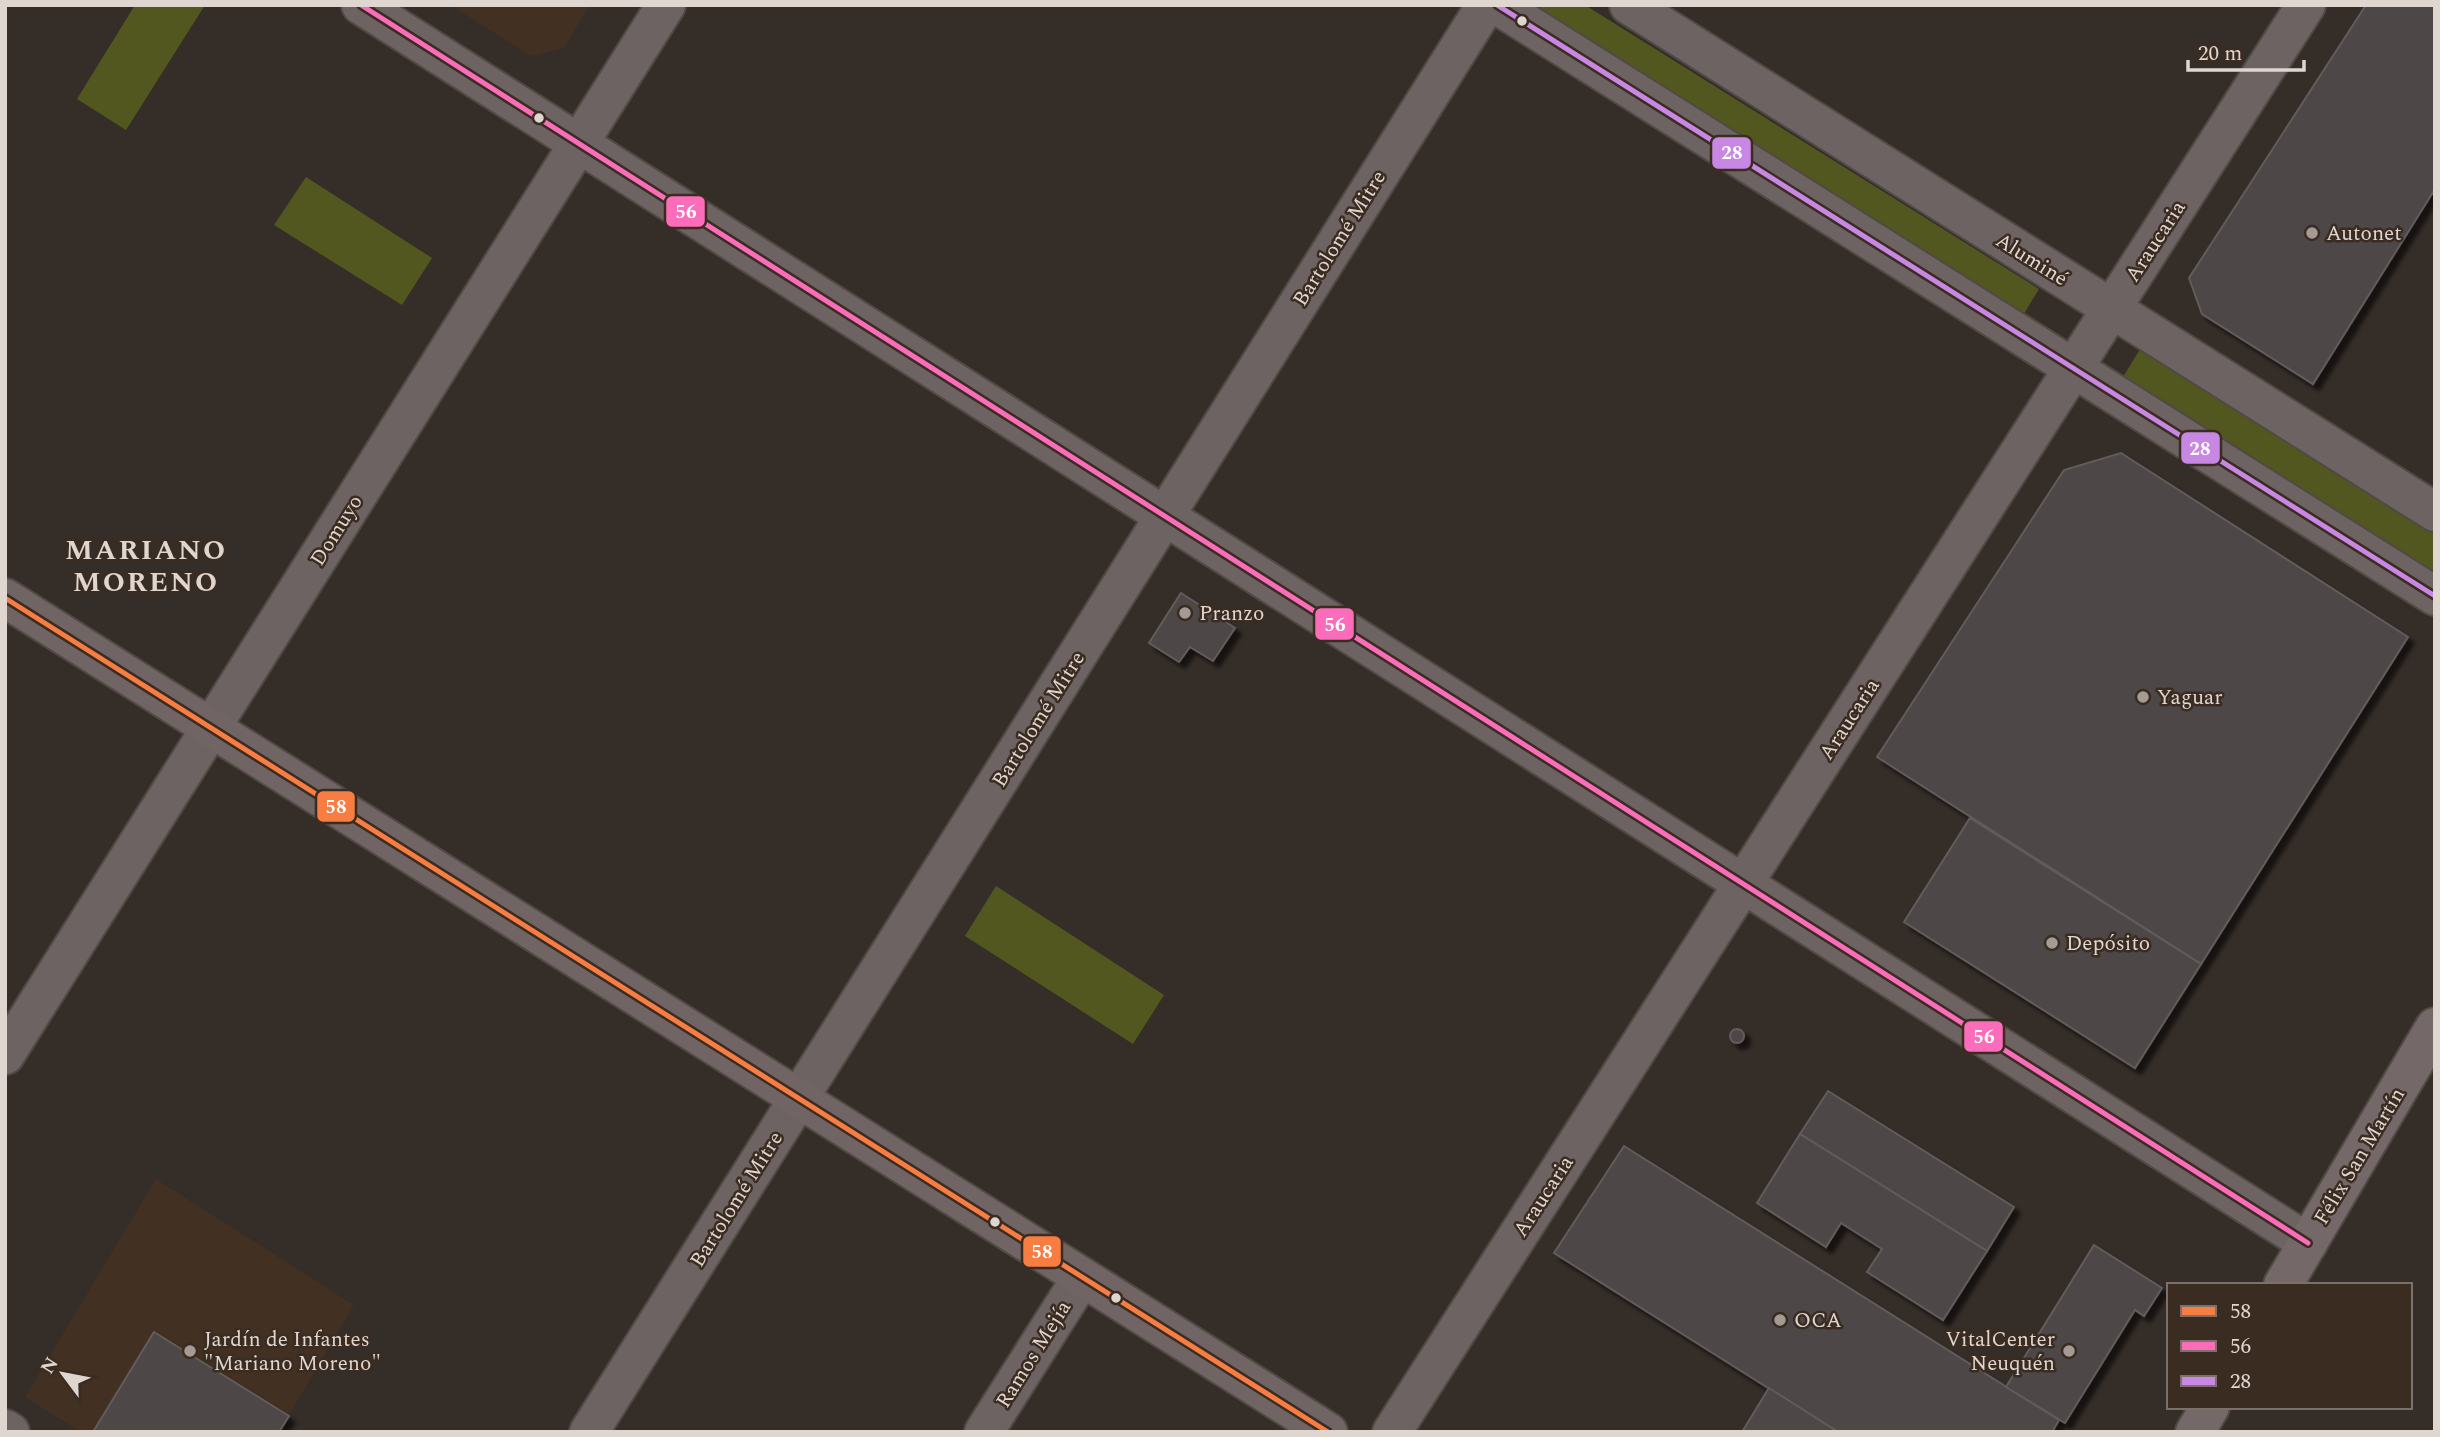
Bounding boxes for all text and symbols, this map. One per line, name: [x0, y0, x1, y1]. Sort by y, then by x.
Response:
unlabelled marker: [1515, 14, 1529, 28]
scale bar: [2188, 28, 2304, 72]
text: 20 m: [2198, 38, 2242, 70]
unlabelled marker: [532, 111, 546, 125]
line badge: 28: [1711, 136, 1752, 170]
text: 28: [1721, 139, 1743, 168]
street label: Bartolomé Mitre: [1285, 164, 1394, 313]
street label: Araucaria: [2117, 194, 2195, 289]
line badge: 56: [665, 195, 706, 228]
text: 56: [675, 198, 697, 227]
place label: Autonet: [2326, 218, 2402, 250]
street label: Aluminé: [1989, 225, 2074, 295]
marker: Autonet: [2304, 225, 2320, 241]
line badge: 28: [2180, 431, 2221, 465]
text: 28: [2189, 435, 2211, 464]
street label: Domuyo: [302, 489, 371, 572]
district label: MARIANO MORENO: [65, 529, 227, 604]
place label: Pranzo: [1199, 598, 1264, 630]
marker: Pranzo: [1177, 605, 1193, 621]
line badge: 56: [1314, 607, 1355, 641]
text: 56: [1324, 611, 1346, 640]
street label: Bartolomé Mitre: [984, 645, 1093, 794]
street label: Araucaria: [1811, 672, 1889, 767]
place label: Yaguar: [2157, 682, 2223, 714]
marker: Yaguar: [2135, 689, 2151, 705]
line badge: 58: [316, 790, 356, 823]
text: 58: [325, 793, 347, 822]
place label: Depósito: [2066, 928, 2150, 960]
marker: Depósito: [2044, 935, 2060, 951]
line badge: 56: [1963, 1020, 2004, 1053]
text: 56: [1973, 1023, 1995, 1052]
street label: Félix San Martín: [2306, 1082, 2414, 1231]
street label: Bartolomé Mitre: [682, 1125, 791, 1274]
street label: Araucaria: [1505, 1149, 1583, 1244]
unlabelled marker: [988, 1215, 1002, 1229]
line badge: 58: [1022, 1235, 1062, 1268]
text: 58: [1031, 1238, 1053, 1267]
legend: [2167, 1283, 2412, 1409]
unlabelled marker: [1109, 1291, 1123, 1305]
street label: Ramos Mejía: [988, 1294, 1080, 1415]
text: 58: [2230, 1296, 2251, 1328]
place label: OCA: [1794, 1305, 1842, 1337]
marker: OCA: [1772, 1312, 1788, 1328]
place label: Jardín de Infantes "Mariano Moreno": [204, 1324, 381, 1380]
place label: VitalCenter Neuquén: [1946, 1324, 2055, 1380]
text: 56: [2230, 1331, 2251, 1363]
north arrow: [28, 1339, 98, 1409]
marker: Jardín de Infantes "Mariano Moreno": [182, 1343, 198, 1359]
marker: VitalCenter Neuquén: [2061, 1343, 2077, 1359]
text: N: [33, 1352, 66, 1380]
text: 28: [2230, 1366, 2251, 1398]

